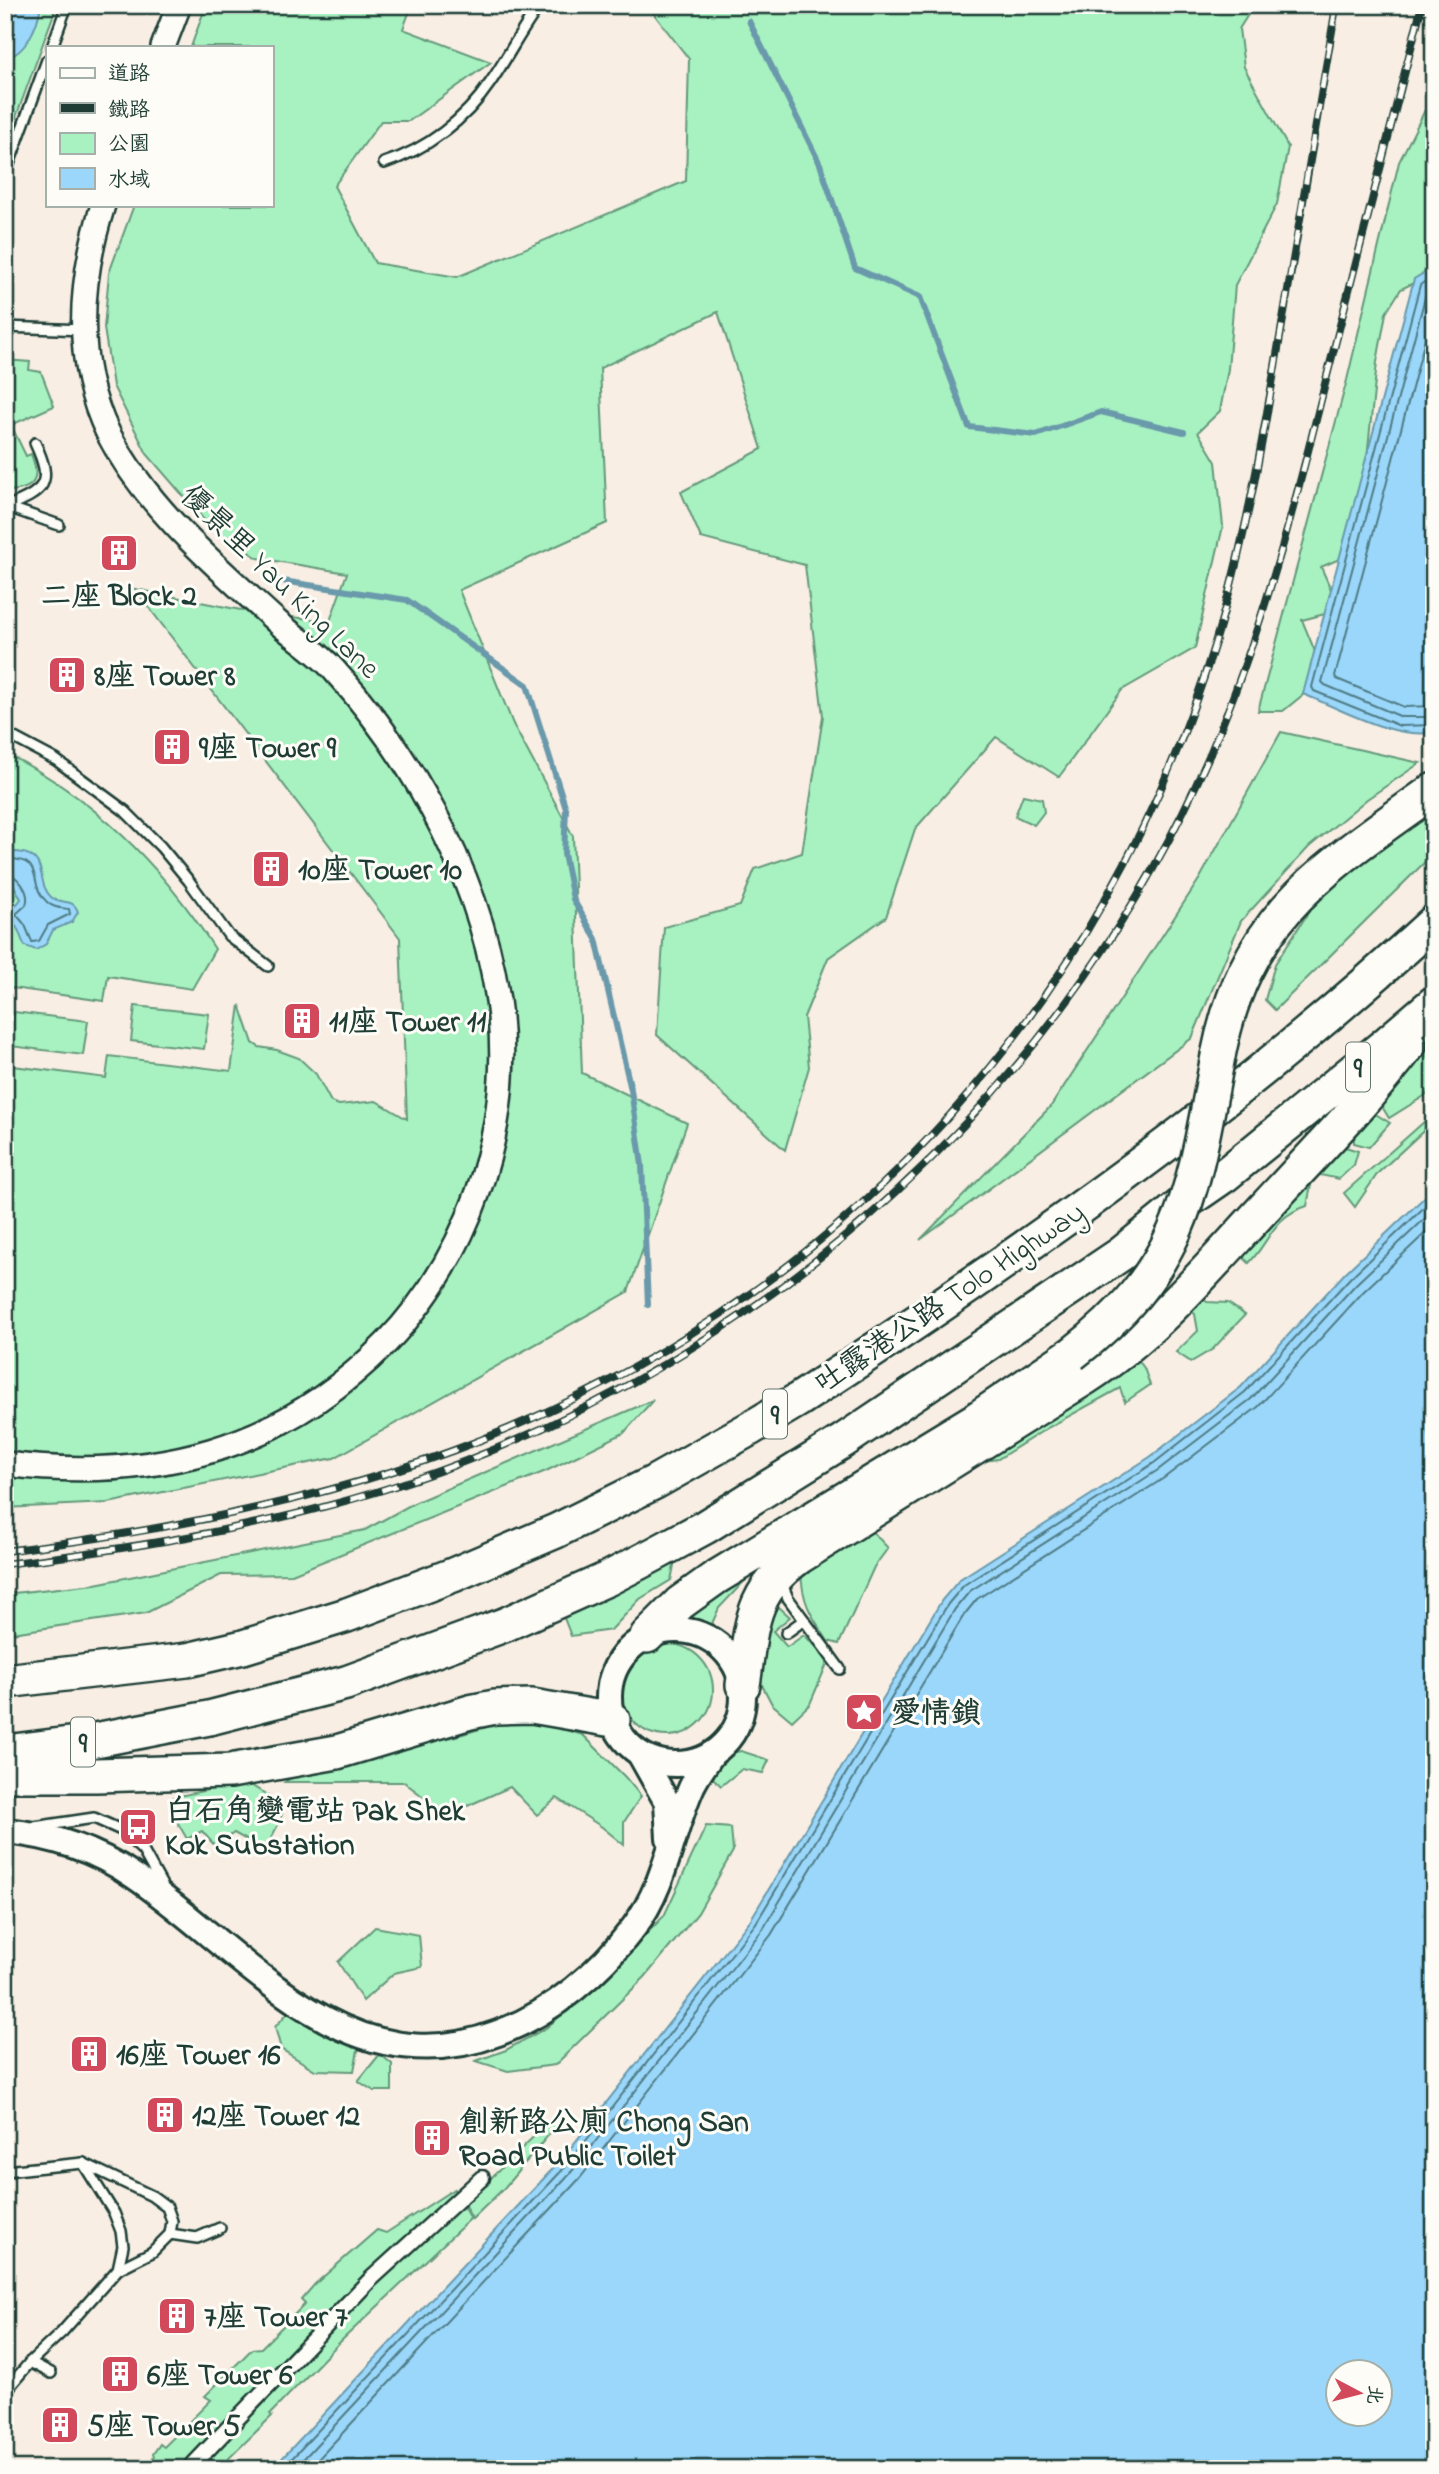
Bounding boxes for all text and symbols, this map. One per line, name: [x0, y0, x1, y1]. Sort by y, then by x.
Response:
legend: [46, 46, 273, 206]
text: 道路: [108, 60, 150, 90]
text: 鐵路: [108, 96, 150, 126]
text: 公園: [108, 130, 150, 160]
text: 水域: [108, 166, 150, 196]
street label: 優景里 Yau King Lane: [169, 476, 389, 691]
building icon: 二座 Block 2: [98, 532, 140, 574]
place label: 二座 Block 2: [41, 576, 197, 620]
building icon: 8座 Tower 8: [46, 654, 88, 696]
place label: 8座 Tower 8: [94, 656, 236, 700]
building icon: 9座 Tower 9: [151, 726, 193, 768]
place label: 9座 Tower 9: [198, 728, 337, 772]
building icon: 10座 Tower 10: [250, 848, 292, 890]
place label: 10座 Tower 10: [298, 850, 462, 894]
building icon: 11座 Tower 11: [281, 1000, 323, 1042]
place label: 11座 Tower 11: [329, 1002, 487, 1046]
road number: 9: [1346, 1042, 1370, 1092]
street label: 吐露港公路 Tolo Highway: [806, 1192, 1095, 1407]
road number: 9: [763, 1390, 787, 1438]
place icon: 愛情鎖: [843, 1691, 885, 1733]
place label: 愛情鎖: [891, 1693, 981, 1737]
road number: 9: [71, 1718, 95, 1766]
place label: 白石角變電站 Pak Shek Kok Substation: [165, 1791, 466, 1869]
bus stop icon: 白石角變電站 Pak Shek Kok Substation: [117, 1806, 159, 1848]
building icon: 16座 Tower 16: [68, 2033, 110, 2075]
place label: 16座 Tower 16: [116, 2035, 281, 2079]
building icon: 12座 Tower 12: [144, 2094, 186, 2136]
place label: 12座 Tower 12: [192, 2096, 360, 2140]
place label: 創新路公廁 Chong San Road Public Toilet: [459, 2102, 749, 2180]
building icon: 創新路公廁 Chong San Road Public Toilet: [411, 2117, 453, 2159]
building icon: 7座 Tower 7: [156, 2295, 198, 2337]
place label: 7座 Tower 7: [204, 2297, 348, 2341]
building icon: 6座 Tower 6: [99, 2353, 141, 2395]
place label: 6座 Tower 6: [147, 2355, 293, 2399]
north arrow: [1324, 2358, 1394, 2428]
text: 北: [1359, 2384, 1388, 2406]
building icon: 5座 Tower 5: [39, 2404, 81, 2446]
place label: 5座 Tower 5: [87, 2406, 240, 2450]

